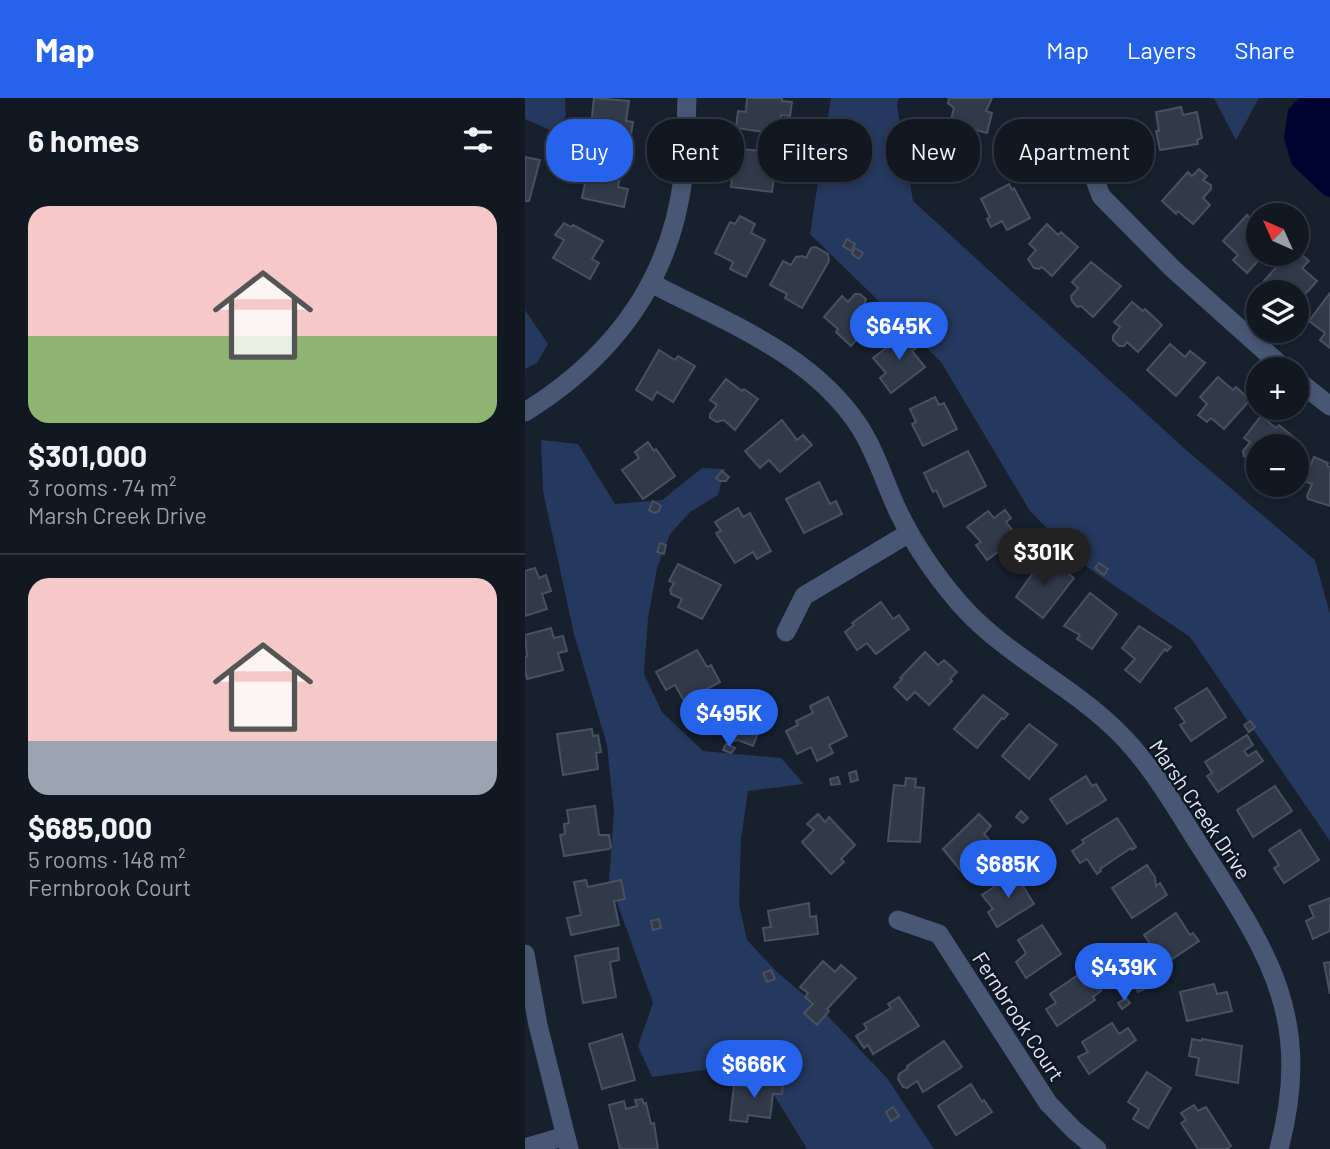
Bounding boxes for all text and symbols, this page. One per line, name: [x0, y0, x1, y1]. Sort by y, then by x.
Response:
text: Map: [35, 29, 95, 69]
text: Map: [1046, 35, 1089, 64]
text: Layers: [1127, 35, 1196, 64]
text: Share: [1234, 35, 1295, 64]
chip: Buy: [546, 119, 633, 182]
chip: Rent: [647, 119, 744, 182]
chip: Filters: [758, 119, 872, 182]
chip: New: [886, 119, 980, 182]
chip: Apartment: [994, 119, 1154, 182]
icon: filters: [459, 121, 497, 159]
text: 6 homes: [28, 122, 139, 158]
north arrow: [1246, 203, 1309, 266]
map controls: [1246, 203, 1309, 497]
icon: home: [200, 252, 326, 378]
button: layers: [1246, 280, 1309, 343]
pin: $645K: [850, 302, 948, 362]
text: $645K: [866, 311, 932, 339]
button: +: [1246, 357, 1309, 420]
button: −: [1246, 434, 1309, 497]
text: $301,000: [28, 437, 147, 473]
text: 3 rooms · 74 m²: [28, 473, 177, 501]
text: Marsh Creek Drive: [28, 501, 207, 529]
pin: $301K: [995, 528, 1093, 588]
text: $301K: [1014, 537, 1074, 565]
icon: home: [200, 624, 326, 750]
pin: $495K: [680, 690, 778, 749]
text: $495K: [696, 698, 762, 726]
street label: Marsh Creek Drive: [1145, 734, 1257, 884]
text: $685,000: [28, 809, 152, 845]
pin: $685K: [959, 840, 1057, 900]
text: 5 rooms · 148 m²: [28, 845, 186, 873]
text: $685K: [976, 849, 1040, 877]
text: Fernbrook Court: [28, 873, 191, 901]
pin: $439K: [1075, 944, 1173, 1003]
street label: Fernbrook Court: [968, 947, 1070, 1085]
text: $439K: [1091, 952, 1157, 980]
pin: $666K: [705, 1040, 803, 1100]
text: $666K: [722, 1049, 786, 1077]

